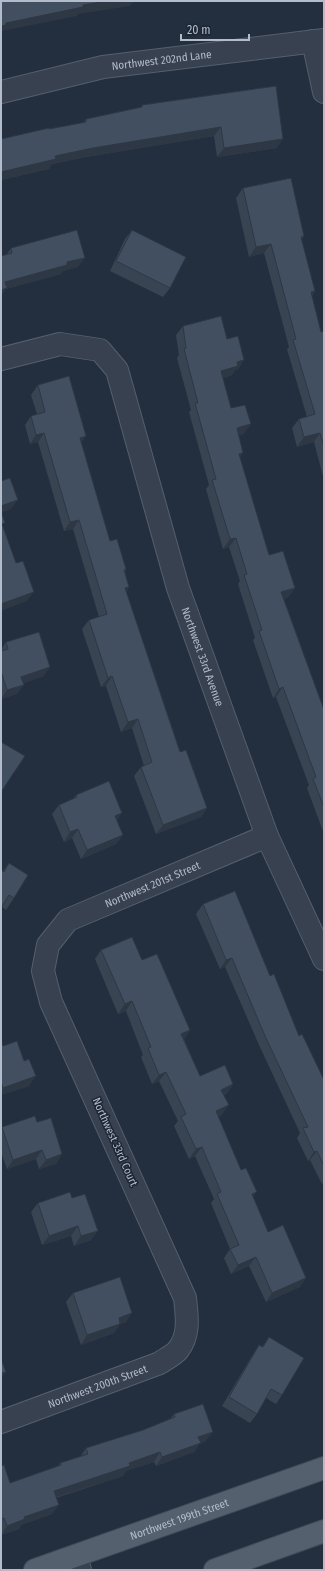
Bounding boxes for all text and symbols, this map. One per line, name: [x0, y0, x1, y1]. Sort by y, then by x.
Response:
scale bar: [181, 16, 249, 42]
text: 20 m: [187, 23, 211, 37]
street label: Northwest 202nd Lane: [111, 47, 212, 72]
street label: Northwest 33rd Avenue: [179, 605, 226, 708]
street label: Northwest 201st Street: [103, 858, 202, 910]
street label: Northwest 33rd Court: [90, 1096, 141, 1189]
street label: Northwest 200th Street: [46, 1362, 149, 1410]
street label: Northwest 199th Street: [128, 1496, 231, 1542]

